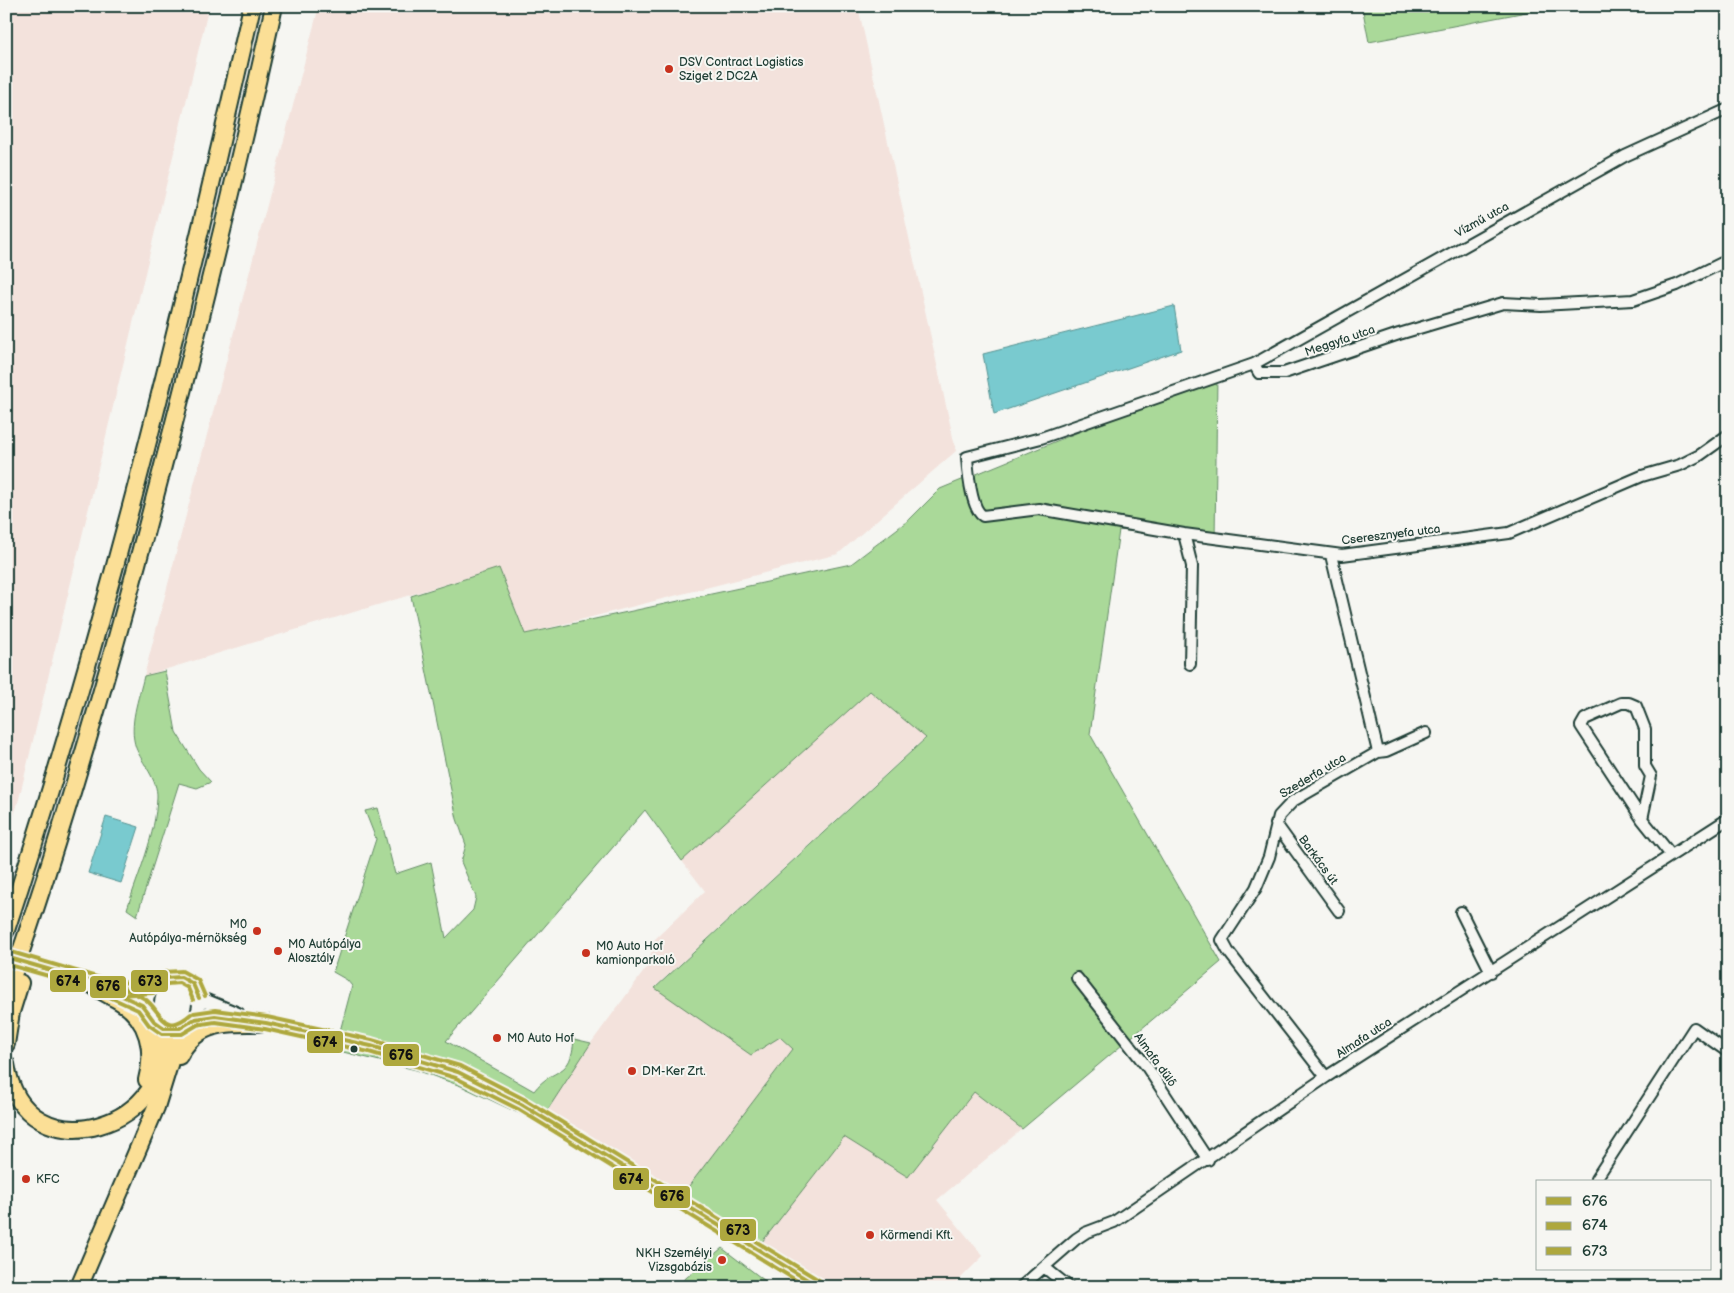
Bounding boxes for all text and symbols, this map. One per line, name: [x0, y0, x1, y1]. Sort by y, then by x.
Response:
place label: DSV Contract Logistics Sziget 2 DC2A: [679, 55, 804, 84]
marker: DSV Contract Logistics Sziget 2 DC2A: [663, 63, 675, 75]
street label: Vízmű utca: [1452, 199, 1512, 241]
street label: Meggyfa utca: [1303, 322, 1377, 360]
street label: Cseresznyefa utca: [1341, 521, 1442, 549]
street label: Szederfa utca: [1277, 750, 1349, 802]
street label: Barkács út: [1295, 832, 1341, 888]
place label: M0 Autópálya-mérnökség: [129, 917, 247, 946]
marker: M0 Autópálya-mérnökség: [251, 925, 263, 937]
place label: M0 Autópálya Alosztály: [288, 937, 361, 966]
place label: M0 Auto Hof kamionparkoló: [596, 939, 675, 968]
marker: M0 Autópálya Alosztály: [272, 945, 284, 957]
marker: M0 Auto Hof kamionparkoló: [580, 947, 592, 959]
line badge: 674: [49, 969, 87, 993]
line badge: 673: [130, 969, 169, 993]
text: 674: [56, 973, 81, 990]
text: 673: [138, 973, 162, 990]
line badge: 676: [89, 975, 127, 999]
text: 676: [96, 978, 120, 995]
street label: Almafa utca: [1333, 1014, 1395, 1062]
line badge: 674: [306, 1030, 344, 1054]
street label: Almafa dűlő: [1130, 1030, 1180, 1090]
place label: M0 Auto Hof: [507, 1031, 574, 1046]
marker: M0 Auto Hof: [491, 1032, 503, 1044]
text: 674: [313, 1034, 338, 1051]
line badge: 676: [382, 1043, 420, 1067]
unlabelled marker: [349, 1044, 359, 1054]
text: 676: [389, 1047, 413, 1064]
place label: DM-Ker Zrt.: [642, 1064, 706, 1079]
marker: DM-Ker Zrt.: [626, 1065, 638, 1077]
line badge: 674: [612, 1167, 650, 1191]
text: 674: [619, 1171, 644, 1188]
place label: KFC: [36, 1172, 60, 1187]
marker: KFC: [20, 1173, 32, 1185]
legend: [1536, 1180, 1712, 1270]
line badge: 676: [653, 1185, 691, 1209]
text: 676: [660, 1188, 684, 1205]
text: 676: [1582, 1192, 1608, 1211]
text: 674: [1582, 1216, 1608, 1235]
line badge: 673: [719, 1218, 757, 1242]
text: 673: [726, 1222, 750, 1239]
place label: Körmendi Kft.: [880, 1228, 953, 1243]
marker: Körmendi Kft.: [864, 1229, 876, 1241]
text: 673: [1582, 1242, 1608, 1261]
place label: NKH Személyi Vizsgabázis: [635, 1246, 712, 1275]
marker: NKH Személyi Vizsgabázis: [716, 1254, 728, 1266]

